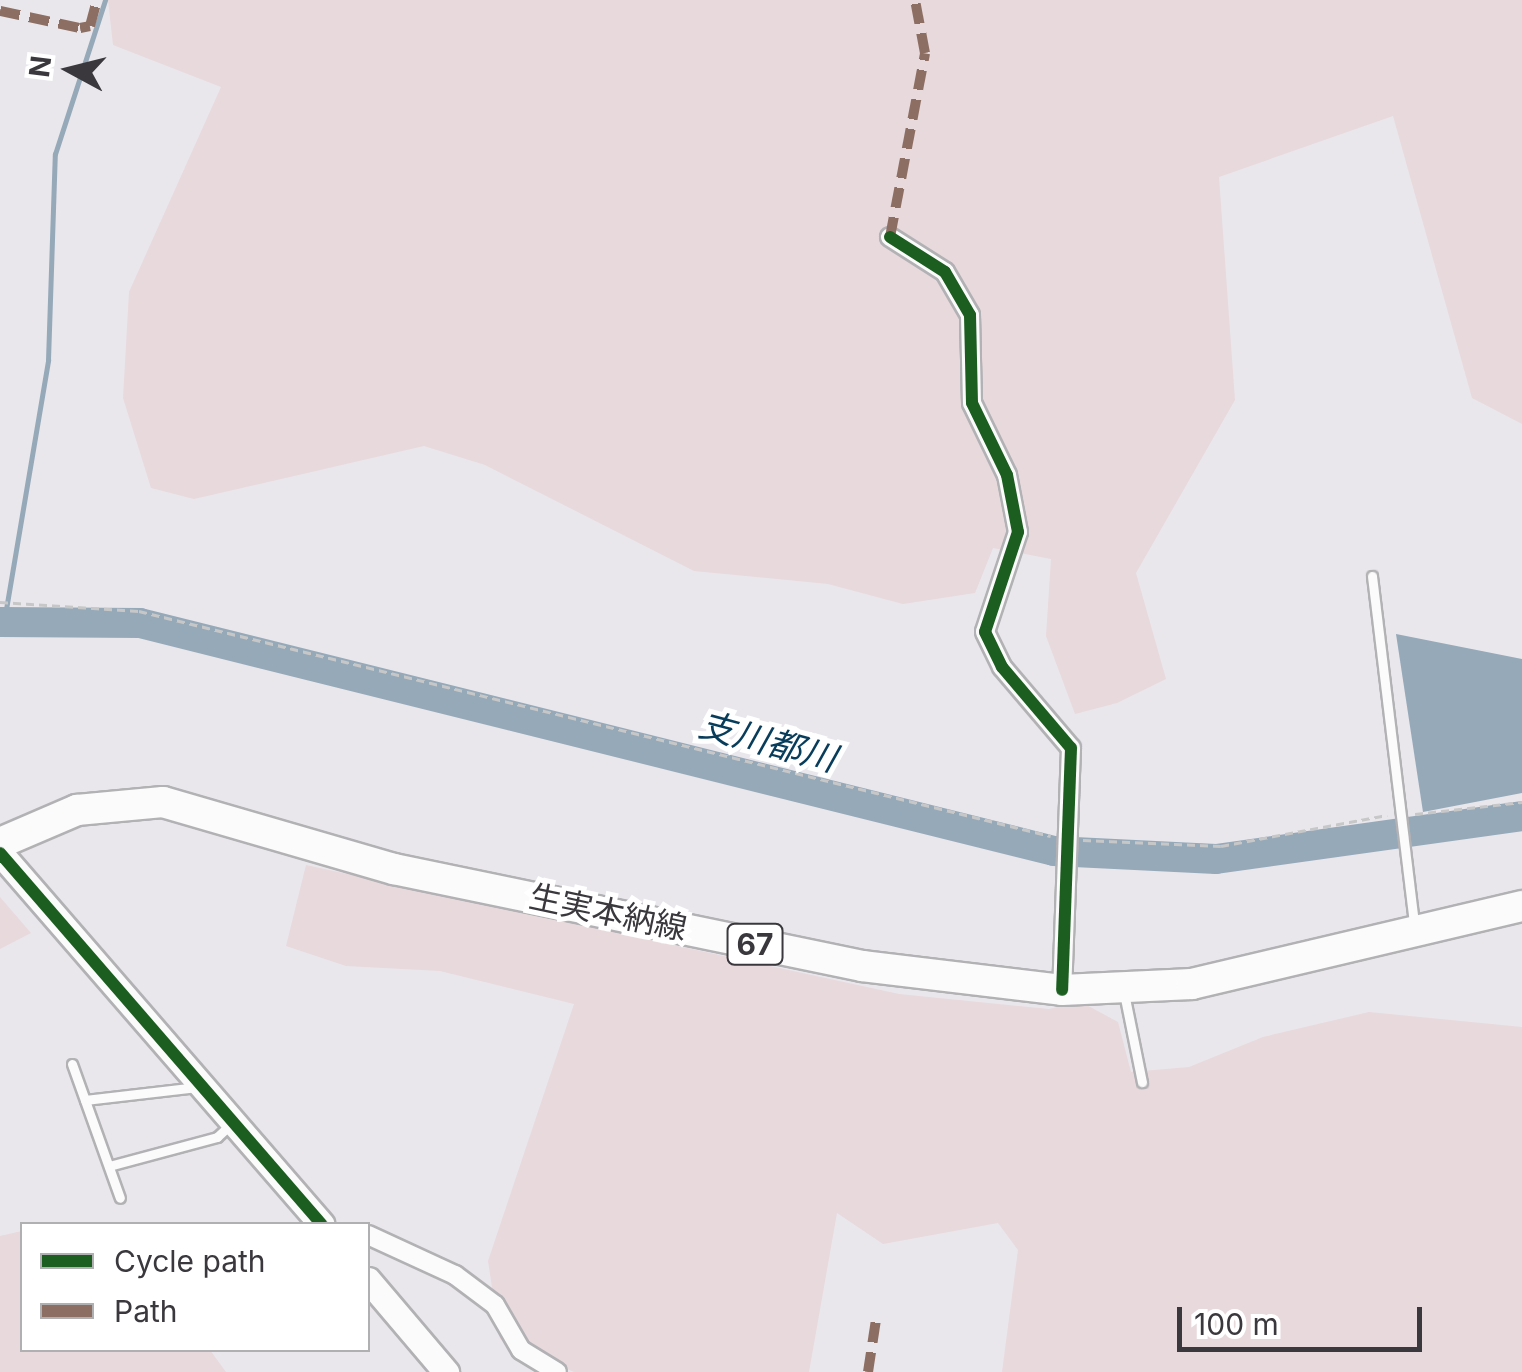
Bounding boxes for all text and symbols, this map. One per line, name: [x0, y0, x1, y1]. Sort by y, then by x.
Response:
north arrow: [20, 20, 120, 120]
text: N: [22, 54, 58, 79]
water label: 支川都川: [695, 703, 841, 779]
street label: 生実本納線: [526, 878, 690, 948]
road number: 67: [725, 919, 785, 969]
legend: [20, 1222, 370, 1352]
text: Cycle path: [114, 1243, 266, 1279]
scale bar: [1182, 1287, 1427, 1349]
text: Path: [114, 1293, 178, 1329]
text: 100 m: [1194, 1306, 1279, 1342]

